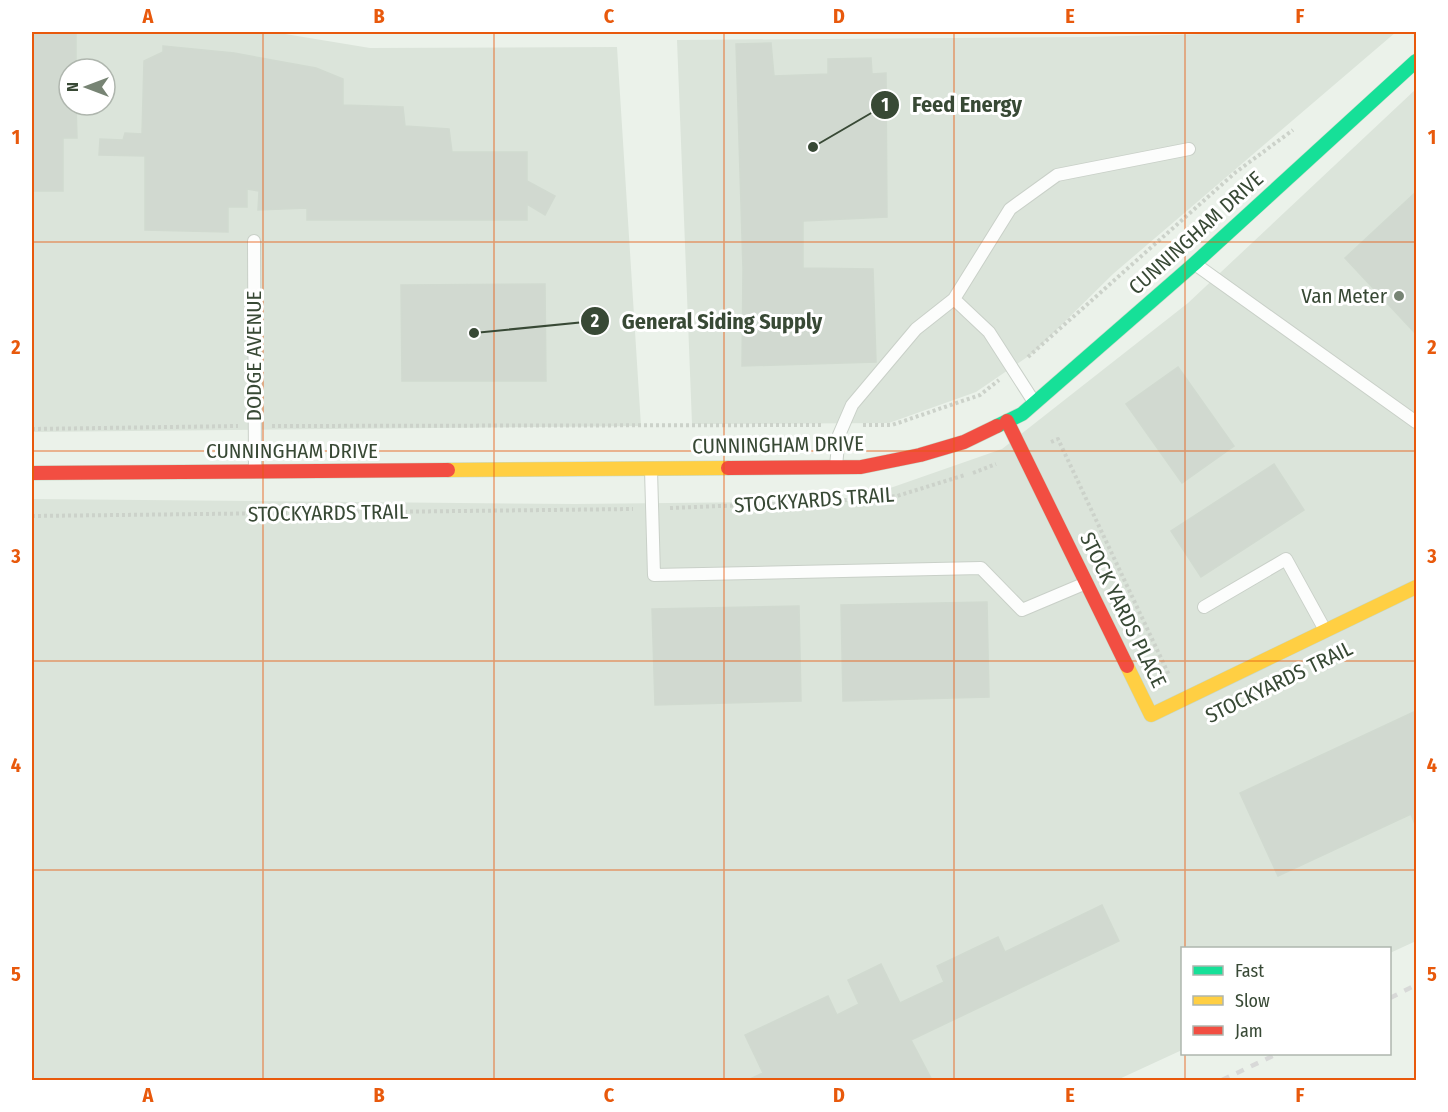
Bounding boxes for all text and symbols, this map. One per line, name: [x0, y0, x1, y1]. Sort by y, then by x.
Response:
text: A: [142, 4, 155, 28]
text: B: [373, 4, 385, 28]
text: C: [604, 4, 615, 28]
text: D: [833, 4, 845, 28]
text: E: [1065, 4, 1075, 28]
text: F: [1296, 4, 1305, 28]
north arrow: [57, 57, 117, 117]
text: N: [63, 82, 82, 92]
callout: Feed Energy: [870, 85, 1034, 125]
text: Feed Energy: [912, 91, 1022, 118]
text: 1: [881, 94, 889, 116]
text: 1: [12, 125, 20, 149]
text: 1: [1428, 125, 1436, 149]
street label: CUNNINGHAM DRIVE: [1123, 166, 1269, 300]
place label: Van Meter: [1301, 283, 1388, 309]
marker: Van Meter: [1392, 289, 1406, 303]
street label: DODGE AVENUE: [241, 291, 267, 421]
callout: General Siding Supply: [580, 301, 834, 341]
text: General Siding Supply: [622, 308, 823, 335]
text: 2: [590, 310, 599, 332]
text: 2: [10, 335, 21, 359]
text: 2: [1426, 335, 1437, 359]
street label: CUNNINGHAM DRIVE: [692, 430, 864, 459]
street label: CUNNINGHAM DRIVE: [206, 438, 378, 464]
street label: STOCKYARDS TRAIL: [733, 481, 896, 519]
street label: STOCKYARDS TRAIL: [248, 499, 409, 527]
street label: STOCK YARDS PLACE: [1074, 528, 1172, 692]
text: 3: [10, 544, 21, 568]
text: 3: [1426, 544, 1437, 568]
street label: STOCKYARDS TRAIL: [1201, 635, 1357, 729]
text: 4: [11, 753, 21, 777]
text: 4: [1427, 753, 1437, 777]
legend: [1181, 947, 1391, 1055]
text: Fast: [1235, 960, 1264, 982]
text: 5: [11, 962, 21, 986]
text: 5: [1427, 962, 1437, 986]
text: Slow: [1235, 990, 1270, 1012]
text: Jam: [1235, 1020, 1263, 1042]
text: A: [142, 1083, 155, 1107]
text: B: [373, 1083, 385, 1107]
text: C: [604, 1083, 615, 1107]
text: D: [833, 1083, 845, 1107]
text: E: [1065, 1083, 1075, 1107]
text: F: [1296, 1083, 1305, 1107]

